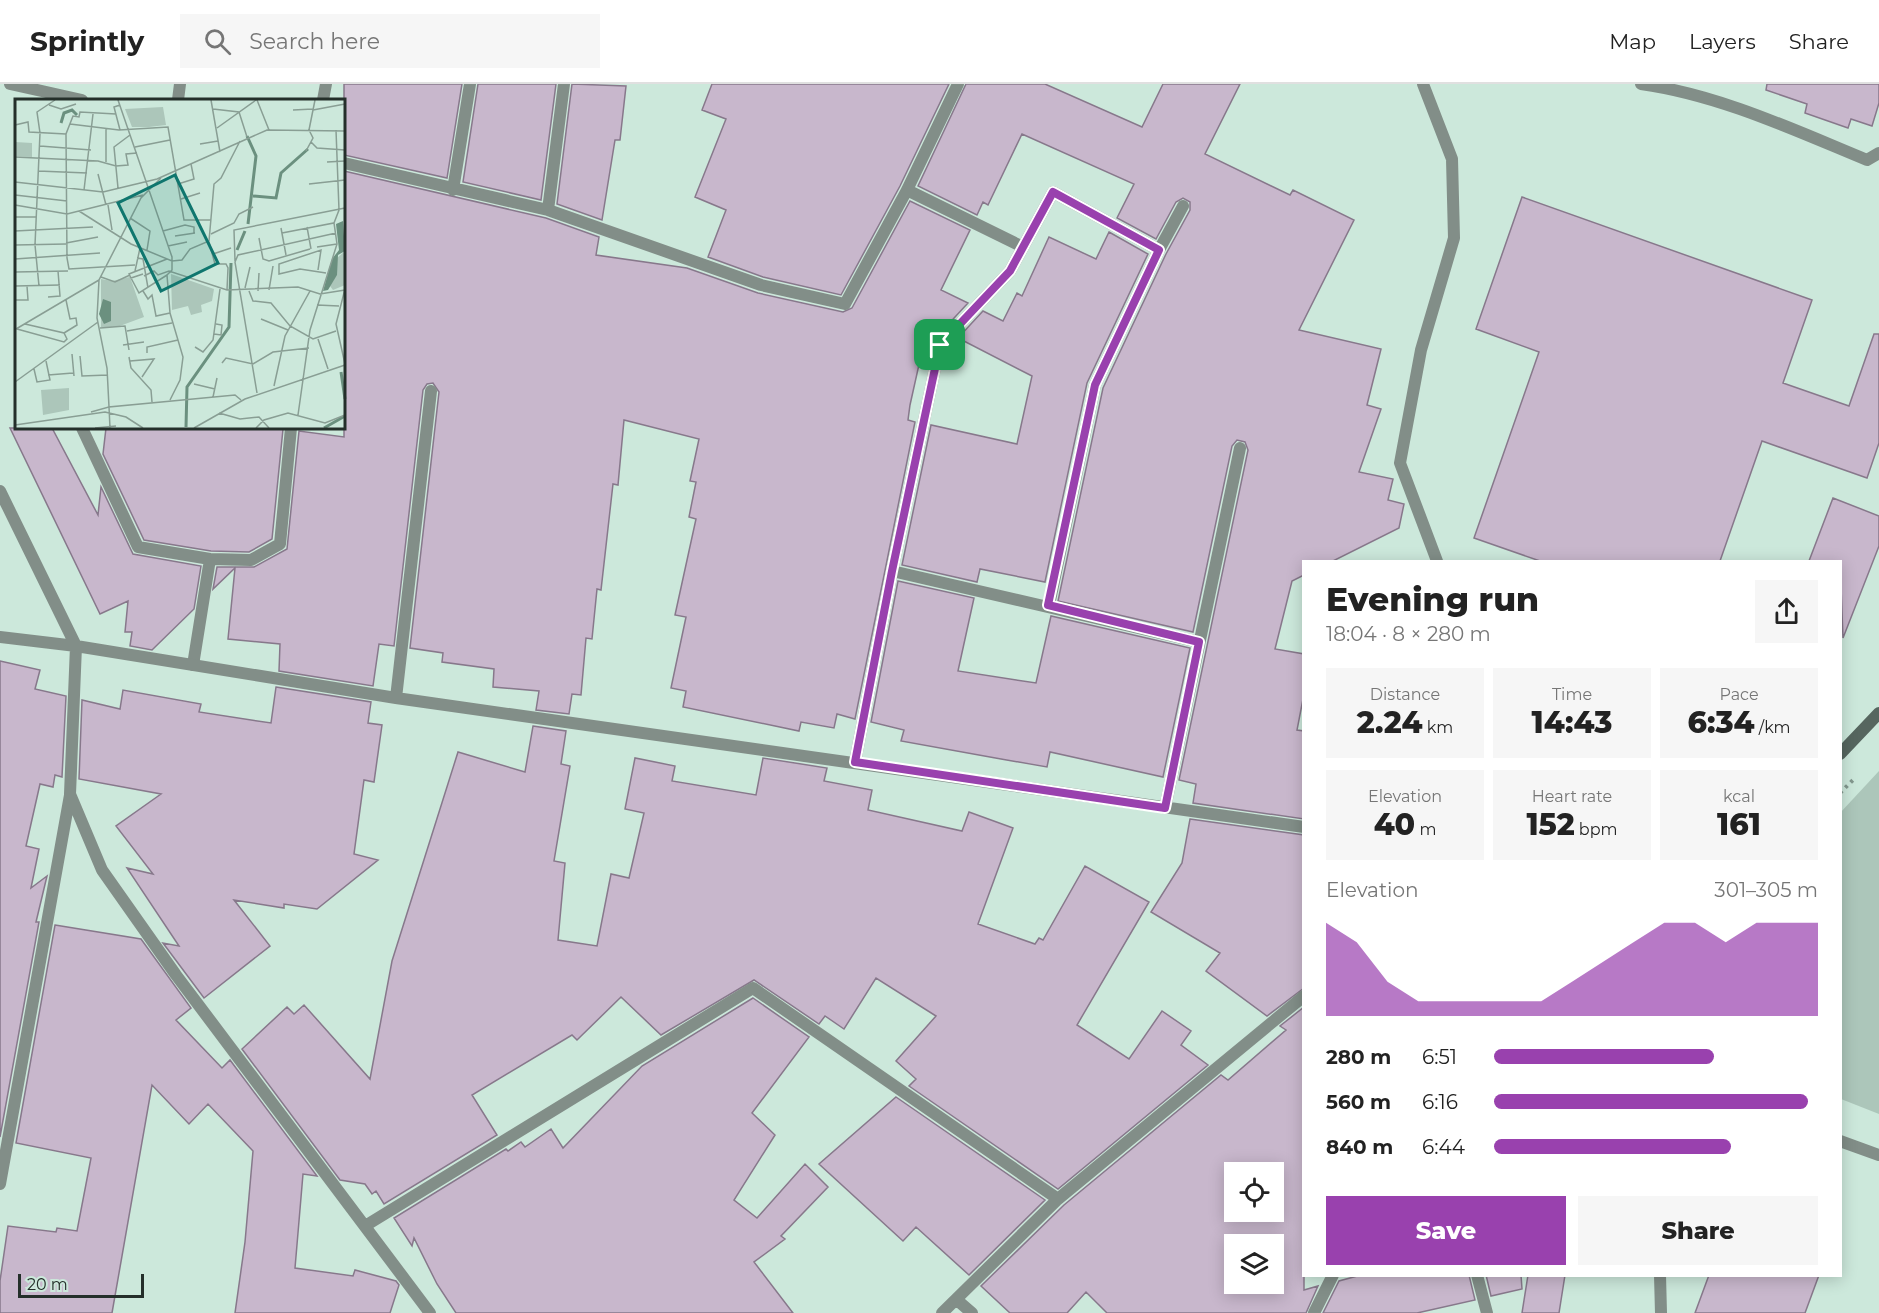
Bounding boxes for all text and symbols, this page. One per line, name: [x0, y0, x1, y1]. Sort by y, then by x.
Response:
search box: [180, 14, 600, 68]
text: Sprintly: [30, 24, 144, 58]
icon: search: [201, 25, 234, 58]
text: Search here: [249, 28, 380, 55]
text: Map: [1609, 29, 1656, 54]
text: Layers: [1689, 29, 1756, 54]
text: Share: [1789, 29, 1849, 54]
inset map: [15, 99, 345, 429]
pin: [914, 319, 965, 370]
icon: arrive: [923, 328, 956, 361]
text: Evening run: [1326, 579, 1539, 619]
button: share: [1755, 580, 1818, 643]
text: 18:04 · 8 × 280 m: [1326, 622, 1491, 646]
text: Distance: [1370, 685, 1440, 704]
text: Time: [1552, 685, 1592, 704]
text: Pace: [1719, 685, 1759, 704]
text: 2.24: [1357, 704, 1423, 741]
text: 14:43: [1532, 704, 1612, 741]
text: 6:34: [1687, 704, 1755, 741]
text: km: [1423, 718, 1453, 737]
text: /km: [1755, 718, 1791, 737]
text: Elevation: [1368, 787, 1442, 806]
text: Heart rate: [1532, 787, 1612, 806]
text: kcal: [1723, 787, 1755, 806]
text: 40: [1374, 806, 1415, 843]
text: 152: [1526, 806, 1575, 843]
text: 161: [1717, 806, 1761, 843]
text: m: [1415, 820, 1436, 839]
text: bpm: [1575, 820, 1618, 839]
text: Elevation: [1326, 878, 1418, 902]
text: 301–305 m: [1714, 878, 1818, 902]
text: 280 m: [1326, 1045, 1391, 1069]
text: 6:51: [1422, 1045, 1457, 1069]
text: 560 m: [1326, 1090, 1391, 1114]
text: 6:16: [1422, 1090, 1458, 1114]
text: 840 m: [1326, 1135, 1393, 1159]
text: 6:44: [1422, 1135, 1465, 1159]
map controls: [1224, 1162, 1284, 1294]
button: locate: [1224, 1162, 1284, 1222]
button: Save: [1326, 1196, 1566, 1265]
button: Share: [1578, 1196, 1818, 1265]
button: layers: [1224, 1234, 1284, 1294]
scale bar: [18, 1271, 144, 1298]
text: 20 m: [27, 1275, 68, 1294]

